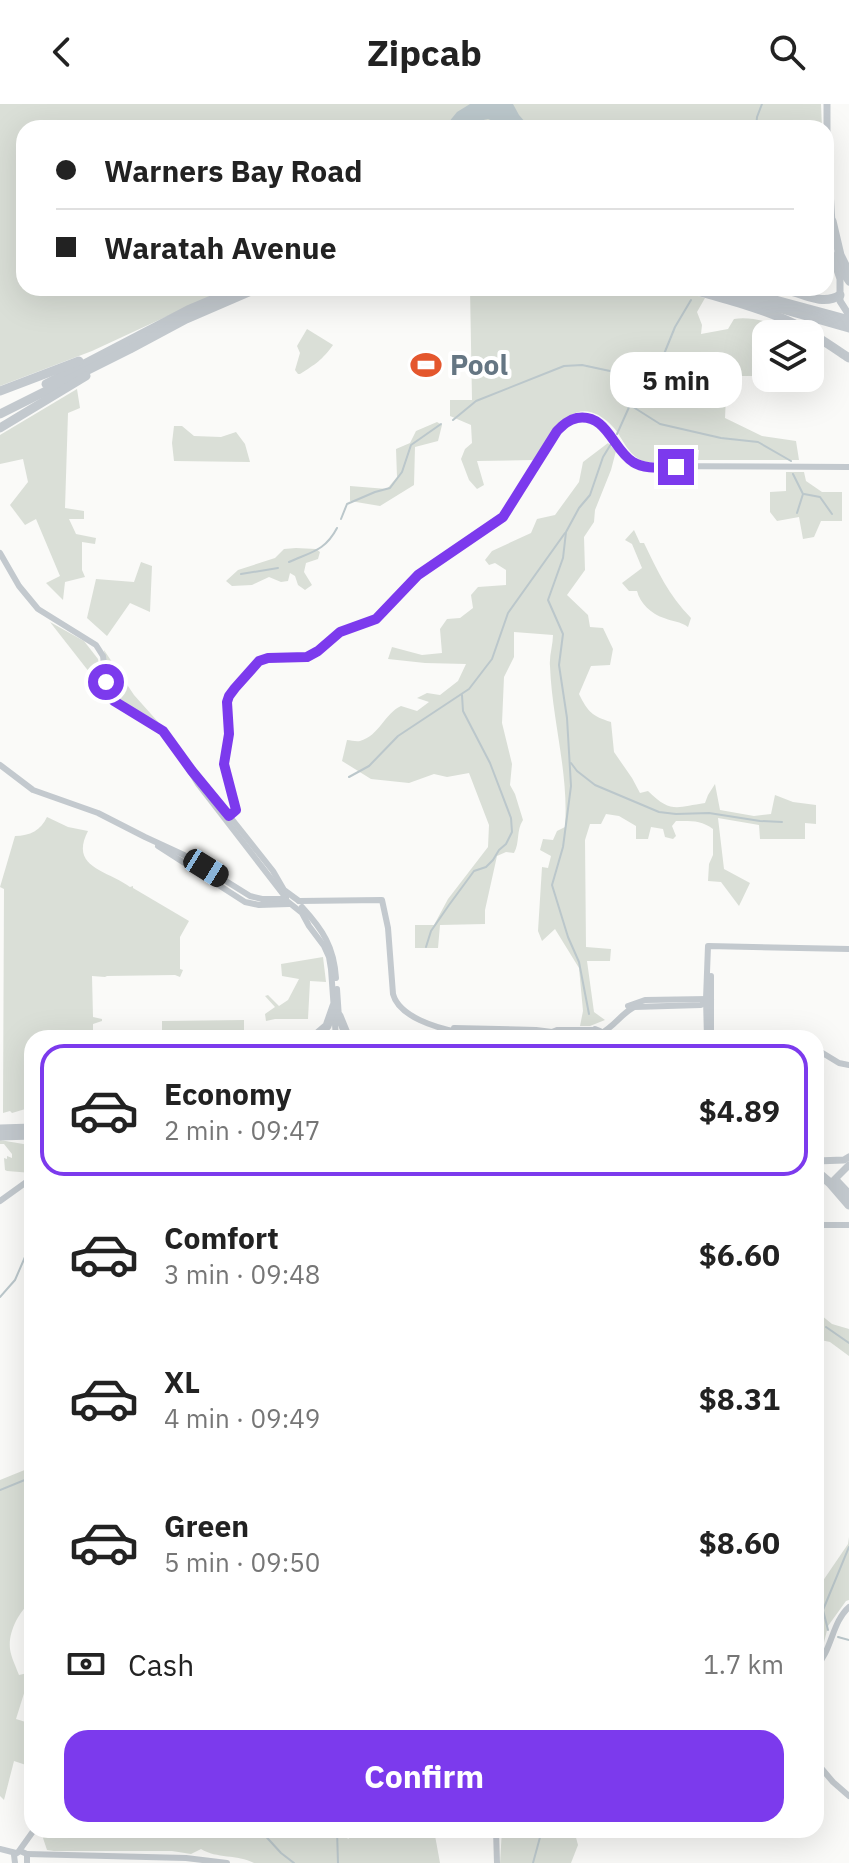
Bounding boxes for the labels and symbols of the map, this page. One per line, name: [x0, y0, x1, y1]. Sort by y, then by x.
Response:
place label: Pool: [450, 346, 508, 383]
sports icon: Pool: [409, 348, 443, 382]
callout: 5 min: [610, 351, 742, 407]
route end: [658, 449, 694, 485]
route start: [88, 664, 124, 700]
car: [179, 845, 233, 891]

